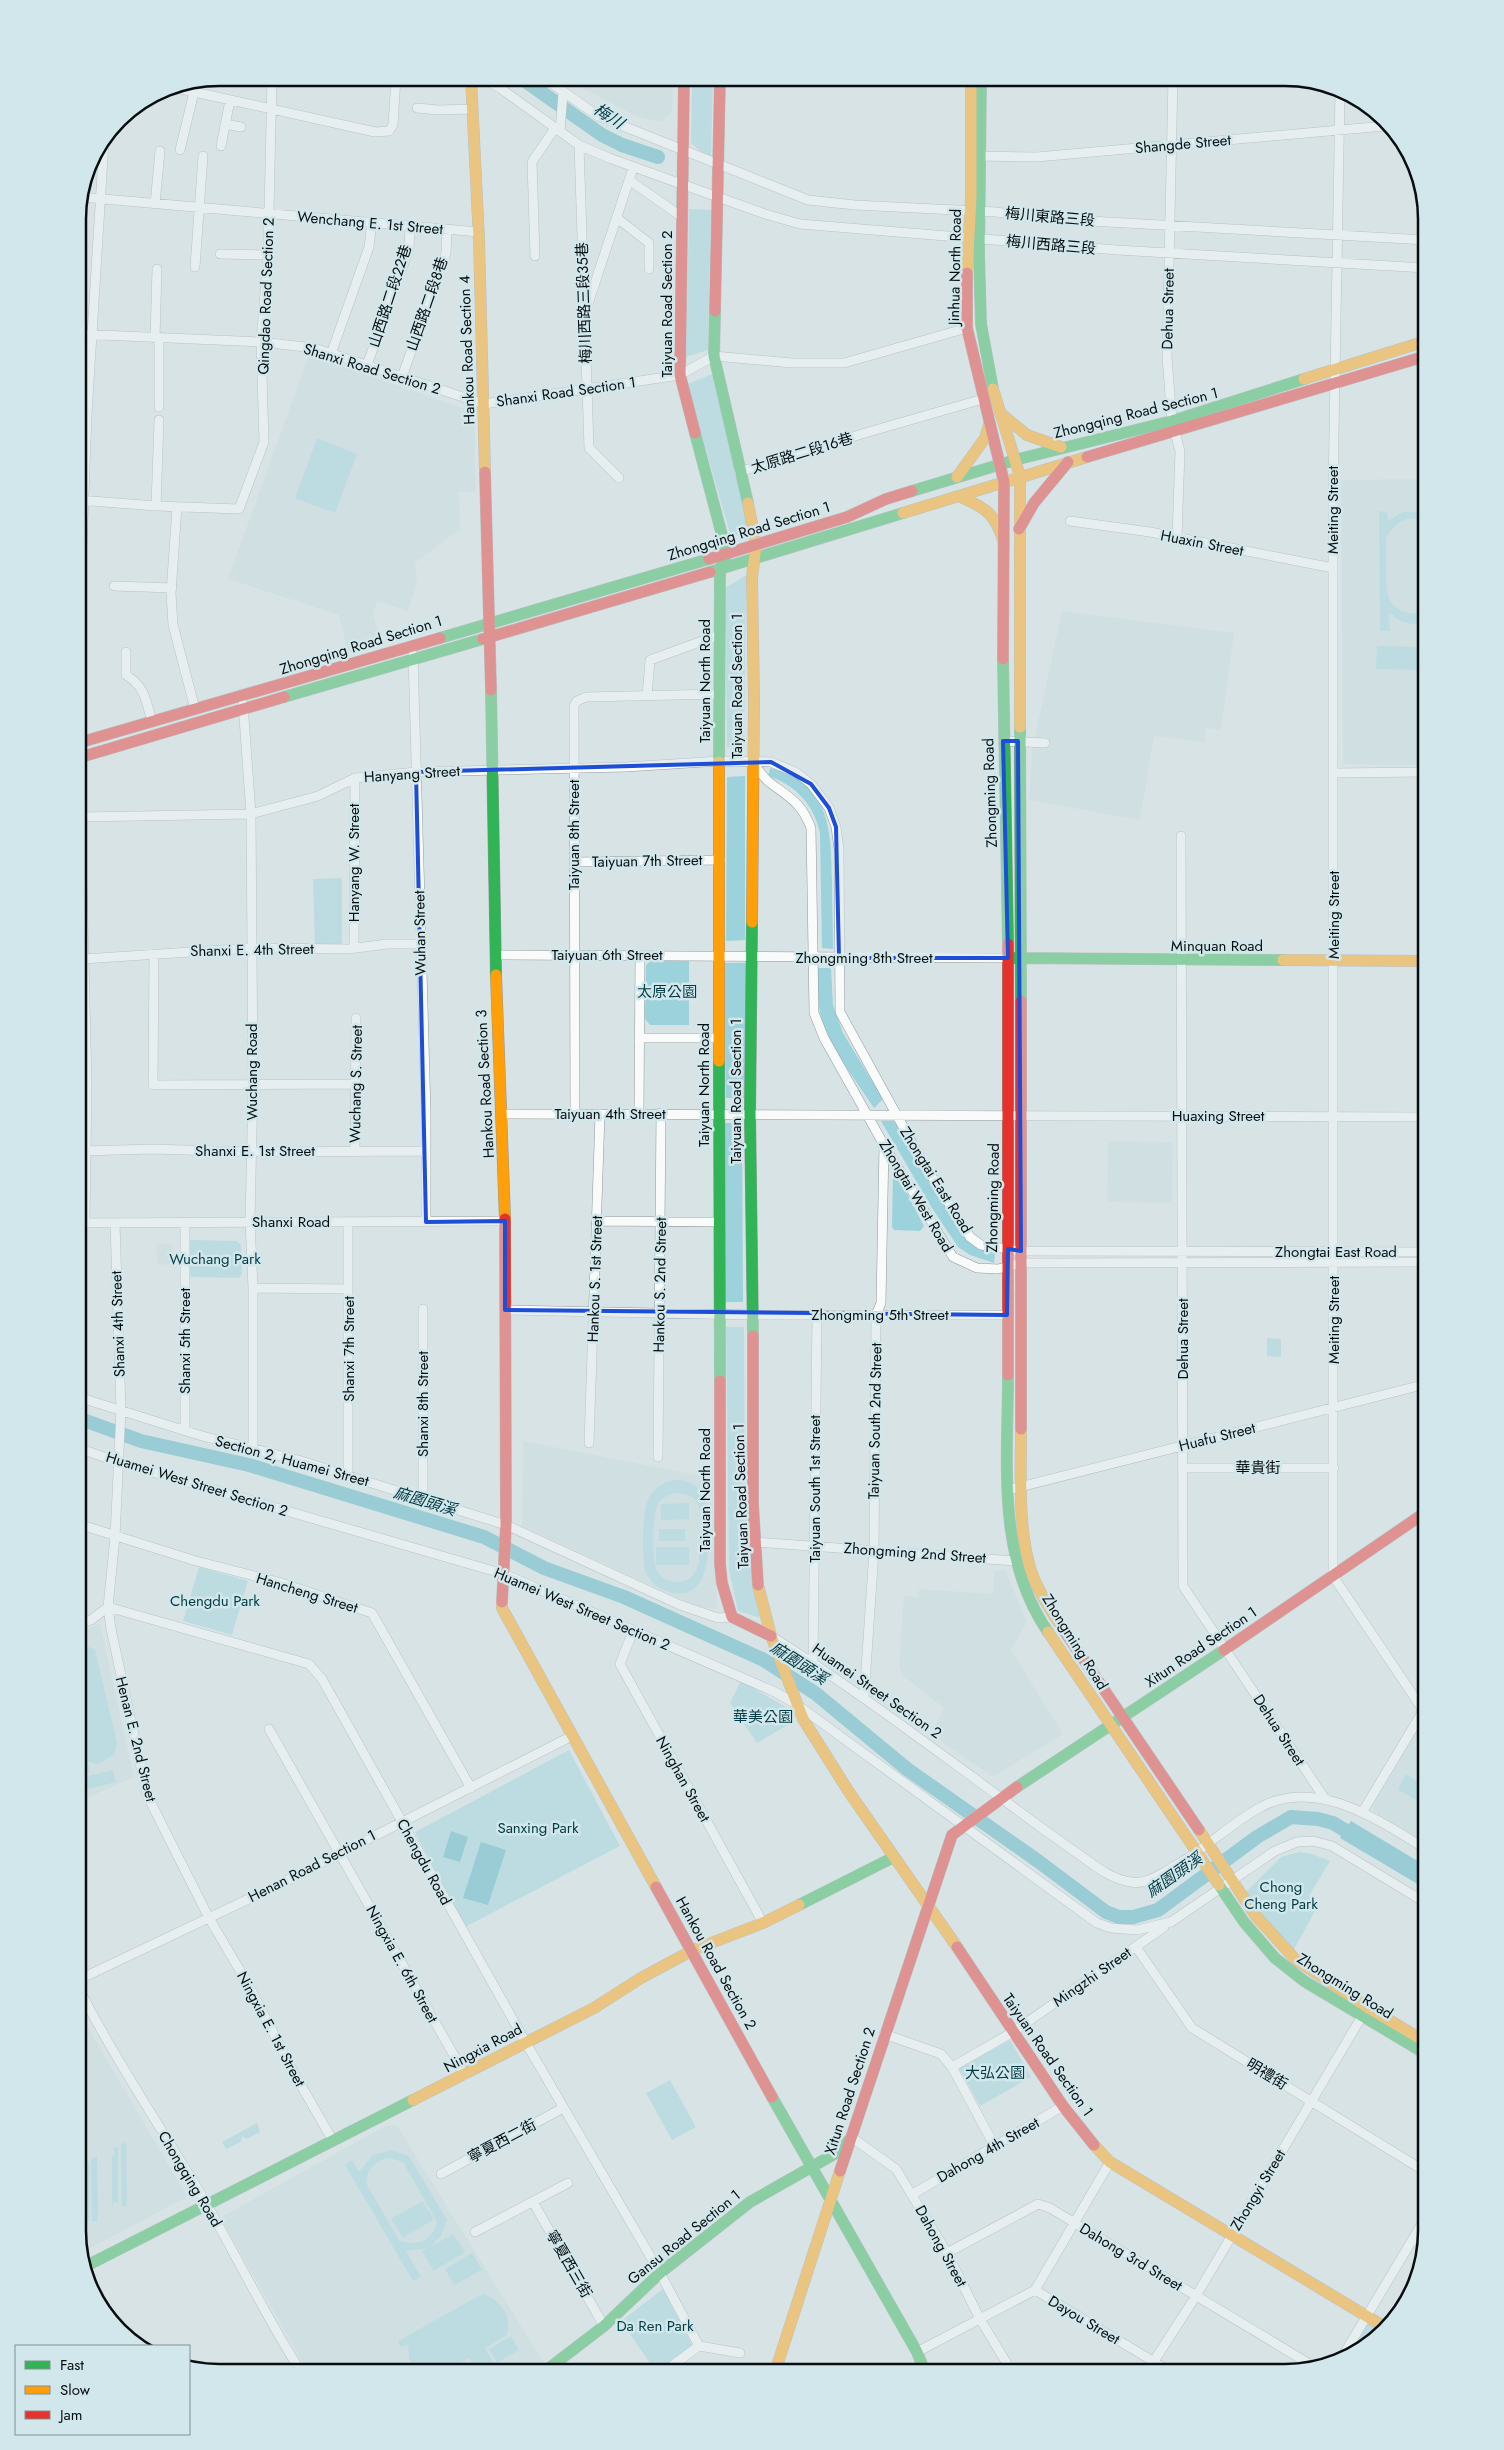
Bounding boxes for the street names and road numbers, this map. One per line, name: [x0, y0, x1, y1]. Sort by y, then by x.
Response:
street label: Shangde Street: [1134, 129, 1232, 159]
street label: 梅川東路三段: [1004, 202, 1096, 232]
street label: Wenchang E. 1st Street: [296, 206, 444, 240]
street label: Jinhua North Road: [943, 209, 967, 327]
street label: Qingdao Road Section 2: [252, 217, 280, 375]
street label: Taiyuan Road Section 2: [656, 230, 678, 378]
street label: 梅川西路三段: [1005, 230, 1097, 260]
street label: 山西路二段22巷: [363, 242, 417, 350]
street label: 梅川西路三段35巷: [571, 242, 597, 364]
street label: 山西路二段8巷: [401, 254, 453, 354]
street label: Dehua Street: [1156, 268, 1180, 350]
street label: Hankou Road Section 4: [453, 275, 481, 425]
street label: Shanxi Road Section 2: [301, 338, 443, 400]
street label: Shanxi Road Section 1: [495, 371, 637, 413]
street label: Zhongqing Road Section 1: [1051, 382, 1221, 444]
street label: 太原路二段16巷: [748, 427, 856, 479]
street label: Meiting Street: [1322, 466, 1344, 554]
street label: Zhongqing Road Section 1: [665, 496, 833, 566]
street label: Huaxin Street: [1159, 524, 1246, 562]
street label: Zhongqing Road Section 1: [277, 610, 445, 680]
street label: Taiyuan Road Section 1: [726, 613, 748, 759]
street label: Taiyuan North Road: [694, 619, 716, 743]
street label: Zhongming Road: [977, 738, 1003, 848]
street label: Hanyang Street: [363, 760, 461, 788]
street label: Taiyuan 8th Street: [563, 779, 585, 890]
street label: Hanyang W. Street: [343, 803, 365, 922]
street label: Taiyuan 7th Street: [592, 849, 703, 873]
street label: Meiting Street: [1323, 871, 1345, 959]
street label: Wuhan Street: [408, 890, 432, 976]
street label: Minquan Road: [1171, 935, 1263, 957]
street label: Shanxi E. 4th Street: [190, 938, 314, 962]
street label: Taiyuan 6th Street: [551, 944, 663, 966]
street label: Zhongming 8th Street: [795, 947, 933, 969]
street label: Hankou Road Section 3: [470, 1009, 500, 1159]
street label: Taiyuan Road Section 1: [725, 1018, 747, 1164]
street label: Wuchang Road: [241, 1023, 263, 1121]
street label: Taiyuan North Road: [693, 1023, 715, 1147]
street label: Wuchang S. Street: [344, 1024, 368, 1143]
street label: Taiyuan 4th Street: [554, 1103, 666, 1125]
street label: Huaxing Street: [1172, 1105, 1265, 1127]
street label: Zhongtai East Road: [894, 1122, 978, 1238]
street label: Zhongtai West Road: [874, 1136, 958, 1256]
street label: Shanxi E. 1st Street: [195, 1140, 315, 1162]
street label: Zhongming Road: [981, 1143, 1005, 1253]
street label: Shanxi Road: [252, 1211, 330, 1233]
street label: Hankou S. 1st Street: [582, 1215, 608, 1343]
street label: Hankou S. 2nd Street: [648, 1217, 672, 1353]
street label: Zhongtai East Road: [1275, 1241, 1397, 1263]
street label: Shanxi 4th Street: [105, 1270, 131, 1378]
street label: Meiting Street: [1323, 1276, 1345, 1364]
street label: Shanxi 5th Street: [174, 1288, 196, 1394]
street label: Shanxi 7th Street: [338, 1296, 360, 1402]
street label: Dehua Street: [1172, 1298, 1194, 1380]
street label: Zhongming 5th Street: [811, 1304, 949, 1326]
street label: Taiyuan South 2nd Street: [863, 1342, 887, 1499]
street label: Shanxi 8th Street: [412, 1351, 434, 1457]
street label: Taiyuan South 1st Street: [804, 1415, 826, 1563]
street label: Huafu Street: [1176, 1417, 1258, 1457]
street label: Taiyuan Road Section 1: [727, 1423, 755, 1569]
street label: Taiyuan North Road: [694, 1428, 716, 1552]
street label: Section 2, Huamei Street: [213, 1430, 372, 1492]
street label: Huamei West Street Section 2: [103, 1446, 291, 1522]
street label: 華貴街: [1235, 1457, 1281, 1479]
street label: Zhongming 2nd Street: [843, 1537, 987, 1569]
street label: Huamei West Street Section 2: [491, 1562, 673, 1656]
street label: Hancheng Street: [253, 1567, 361, 1619]
street label: Zhongming Road: [1037, 1590, 1113, 1694]
street label: Xitun Road Section 1: [1141, 1601, 1261, 1693]
street label: Huamei Street Section 2: [808, 1638, 946, 1744]
street label: Henan E. 2nd Street: [110, 1674, 162, 1804]
street label: Dehua Street: [1248, 1690, 1311, 1770]
street label: Ninghan Street: [650, 1732, 716, 1826]
street label: Chengdu Road: [391, 1815, 457, 1909]
street label: Henan Road Section 1: [244, 1824, 380, 1908]
street label: Hankou Road Section 2: [670, 1892, 762, 2034]
street label: Ningxia E. 6th Street: [360, 1901, 444, 2027]
street label: Mingzhi Street: [1048, 1942, 1136, 2012]
street label: Zhongming Road: [1293, 1948, 1397, 2024]
street label: Ningxia E. 1st Street: [231, 1967, 311, 2091]
street label: Taiyuan Road Section 1: [997, 1989, 1099, 2121]
street label: Ningxia Road: [440, 2018, 526, 2078]
street label: Xitun Road Section 2: [819, 2025, 881, 2157]
street label: 明禮街: [1242, 2053, 1292, 2095]
street label: Dahong 4th Street: [933, 2112, 1044, 2188]
street label: 寧夏西二街: [464, 2114, 540, 2168]
street label: Chongqing Road: [153, 2127, 227, 2231]
street label: Zhongyi Street: [1225, 2145, 1291, 2235]
street label: Gansu Road Section 1: [623, 2184, 745, 2290]
street label: Dahong Street: [910, 2201, 973, 2291]
street label: Dahong 3rd Street: [1075, 2218, 1187, 2297]
street label: 寧夏西三街: [541, 2226, 597, 2302]
street label: Dayou Street: [1044, 2290, 1124, 2350]

